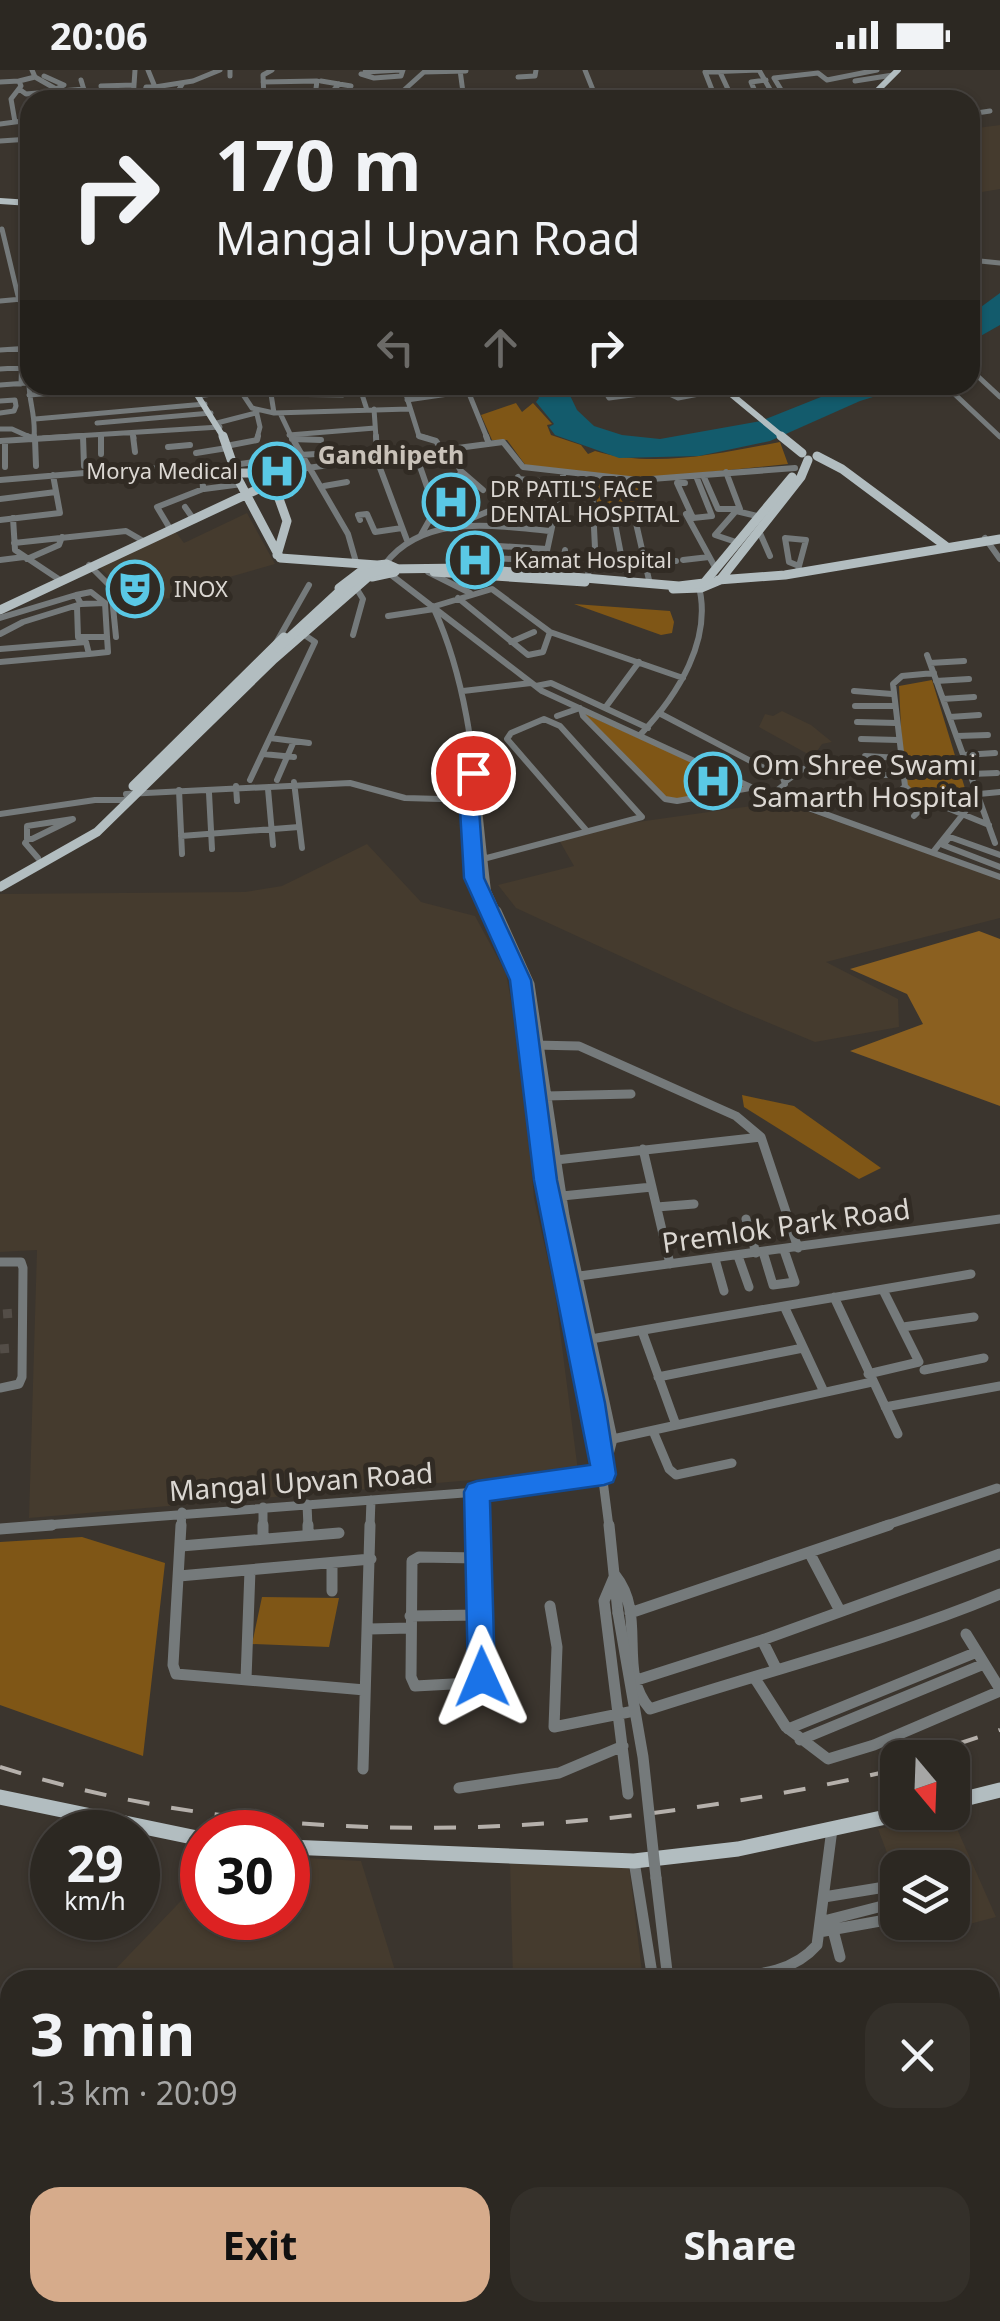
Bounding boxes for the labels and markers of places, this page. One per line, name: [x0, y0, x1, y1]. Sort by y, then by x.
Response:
hospital icon: Morya Medical: [247, 441, 307, 501]
place label: Morya Medical: [86, 455, 238, 485]
hospital icon: DR PATIL'S FACE DENTAL HOSPITAL: [421, 472, 481, 532]
place label: DR PATIL'S FACE DENTAL HOSPITAL: [490, 473, 680, 528]
hospital icon: Kamat Hospital: [445, 530, 505, 590]
place label: Kamat Hospital: [514, 544, 672, 574]
theatre icon: INOX: [105, 559, 165, 619]
place label: INOX: [174, 573, 228, 603]
pin: [431, 731, 516, 816]
place label: Om Shree Swami Samarth Hospital: [752, 745, 980, 815]
hospital icon: Om Shree Swami Samarth Hospital: [683, 751, 743, 811]

